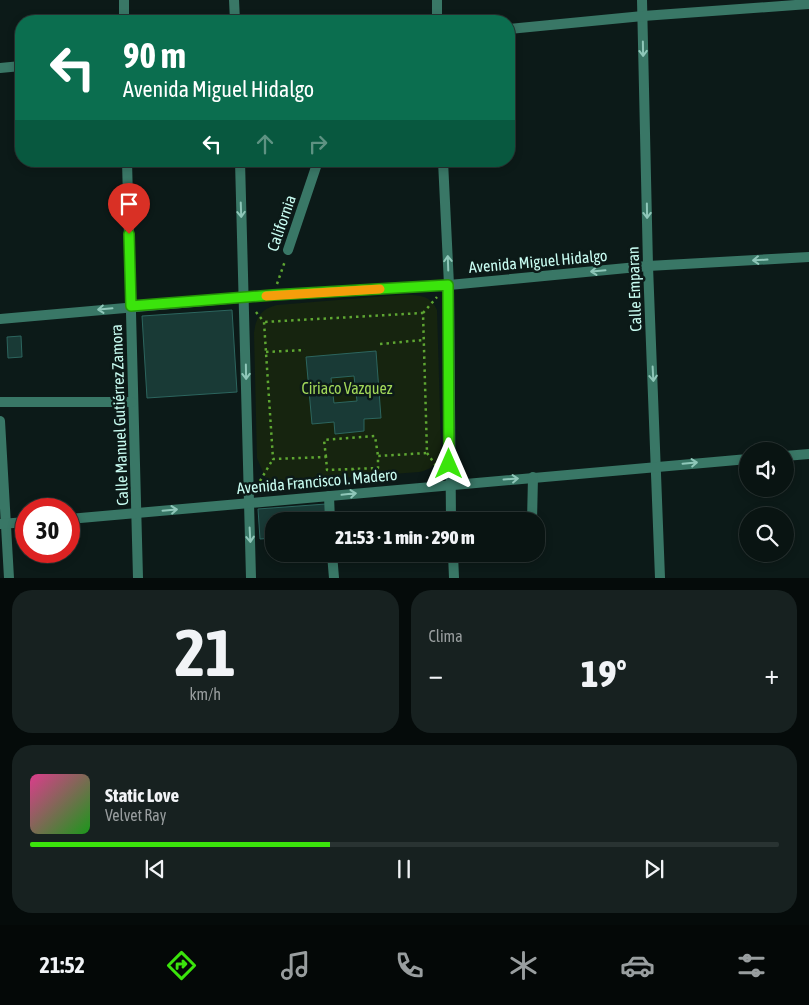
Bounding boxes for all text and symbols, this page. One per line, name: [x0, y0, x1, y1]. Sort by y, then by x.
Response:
icon: left: [40, 35, 105, 100]
text: 90 m: [123, 35, 186, 75]
one-way arrow: [639, 40, 648, 56]
text: Avenida Miguel Hidalgo: [123, 76, 314, 102]
icon: left: [198, 130, 226, 158]
icon: ahead: [251, 130, 279, 158]
icon: right: [304, 130, 332, 158]
pin: [108, 183, 150, 234]
icon: arrive: [115, 190, 143, 218]
street label: California: [263, 193, 299, 253]
one-way arrow: [237, 202, 246, 218]
one-way arrow: [642, 202, 652, 219]
street label: Avenida Miguel Hidalgo: [468, 246, 608, 277]
street label: Calle Emparan: [624, 246, 645, 332]
one-way arrow: [443, 255, 452, 271]
one-way arrow: [753, 255, 769, 264]
one-way arrow: [591, 266, 607, 276]
one-way arrow: [97, 304, 113, 314]
street label: Calle Manuel Gutiérrez Zamora: [107, 324, 131, 506]
one-way arrow: [241, 364, 251, 380]
one-way arrow: [648, 365, 657, 381]
park label: Ciriaco Vazquez: [301, 379, 393, 398]
position arrow: [422, 437, 474, 489]
map controls: [739, 442, 794, 562]
button: sound: [739, 442, 794, 497]
one-way arrow: [682, 459, 698, 468]
street label: Avenida Francisco I. Madero: [236, 465, 398, 497]
one-way arrow: [502, 474, 518, 483]
one-way arrow: [341, 489, 357, 499]
speed limit sign: 30: [15, 498, 80, 563]
one-way arrow: [161, 505, 177, 515]
button: search: [739, 507, 794, 562]
text: 21:53 · 1 min · 290 m: [335, 526, 475, 548]
one-way arrow: [245, 527, 254, 543]
text: 21: [175, 615, 236, 690]
text: Clima: [429, 627, 463, 645]
text: 19°: [581, 652, 627, 695]
text: −: [429, 658, 443, 690]
text: +: [764, 658, 779, 690]
text: km/h: [189, 685, 221, 703]
text: Static Love: [105, 784, 179, 806]
text: Velvet Ray: [105, 806, 166, 824]
icon: previous: [141, 855, 169, 883]
icon: pause: [390, 855, 418, 883]
icon: next: [640, 855, 668, 883]
icon: directions: [164, 948, 199, 983]
icon: music: [278, 948, 313, 983]
icon: phone: [392, 948, 427, 983]
icon: climate: [506, 948, 541, 983]
icon: car: [620, 948, 655, 983]
icon: filters: [734, 948, 769, 983]
text: 21:52: [40, 952, 85, 978]

